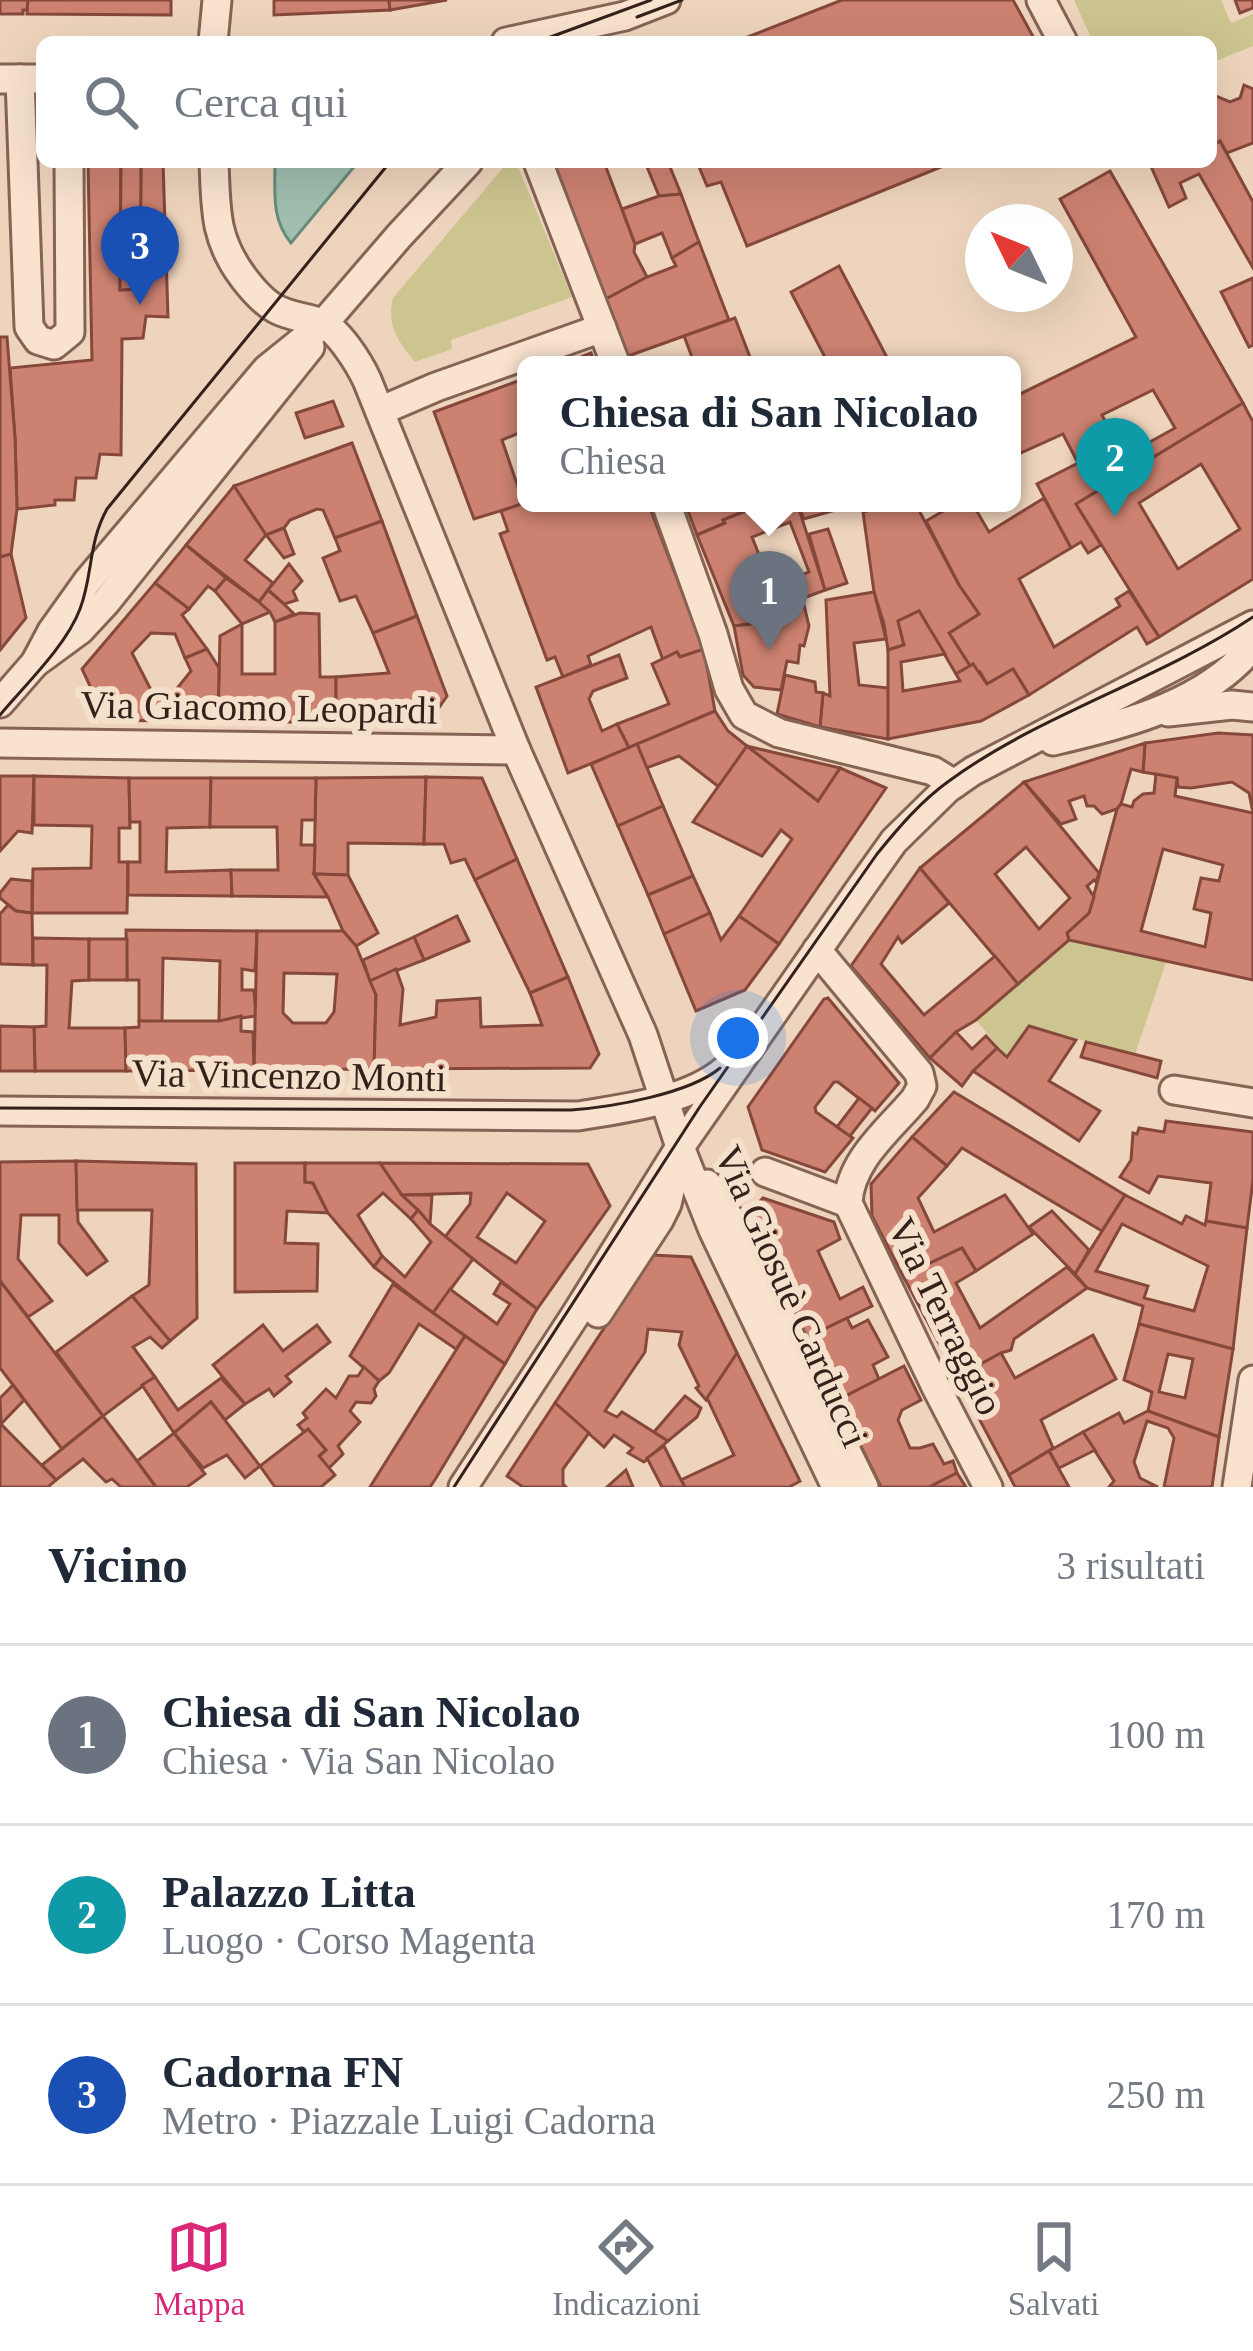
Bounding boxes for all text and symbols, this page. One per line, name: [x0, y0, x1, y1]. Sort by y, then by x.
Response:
search box: [36, 36, 1217, 168]
icon: search: [78, 69, 144, 135]
text: Cerca qui: [174, 77, 348, 127]
north arrow: [965, 204, 1073, 312]
pin: 3: [101, 206, 179, 305]
popup: [517, 356, 1021, 512]
text: Chiesa di San Nicolao: [560, 387, 978, 437]
pin: 2: [1076, 418, 1154, 517]
text: Chiesa: [560, 439, 666, 482]
pin: 1: [730, 551, 808, 650]
street label: Via Giacomo Leopardi: [80, 682, 438, 733]
your location: [708, 1008, 768, 1068]
street label: Via Vincenzo Monti: [131, 1051, 447, 1099]
street label: Via Giosuè Carducci: [706, 1139, 878, 1453]
street label: Via Terraggio: [879, 1210, 1012, 1422]
text: Vicino: [48, 1537, 188, 1593]
text: 3 risultati: [1057, 1544, 1205, 1587]
text: Chiesa di San Nicolao: [162, 1687, 581, 1737]
text: 1: [77, 1713, 97, 1756]
text: 100 m: [1106, 1713, 1205, 1756]
text: Chiesa · Via San Nicolao: [162, 1739, 555, 1782]
text: Palazzo Litta: [162, 1867, 416, 1917]
text: 2: [77, 1893, 97, 1936]
text: 170 m: [1106, 1893, 1205, 1936]
text: Luogo · Corso Magenta: [162, 1919, 536, 1962]
text: Cadorna FN: [162, 2047, 403, 2097]
text: 3: [77, 2073, 97, 2116]
text: 250 m: [1106, 2073, 1205, 2116]
text: Metro · Piazzale Luigi Cadorna: [162, 2099, 656, 2142]
tab: Mappa: [154, 2214, 245, 2323]
tab: Indicazioni: [552, 2214, 701, 2323]
tab: Salvati: [1008, 2214, 1099, 2323]

